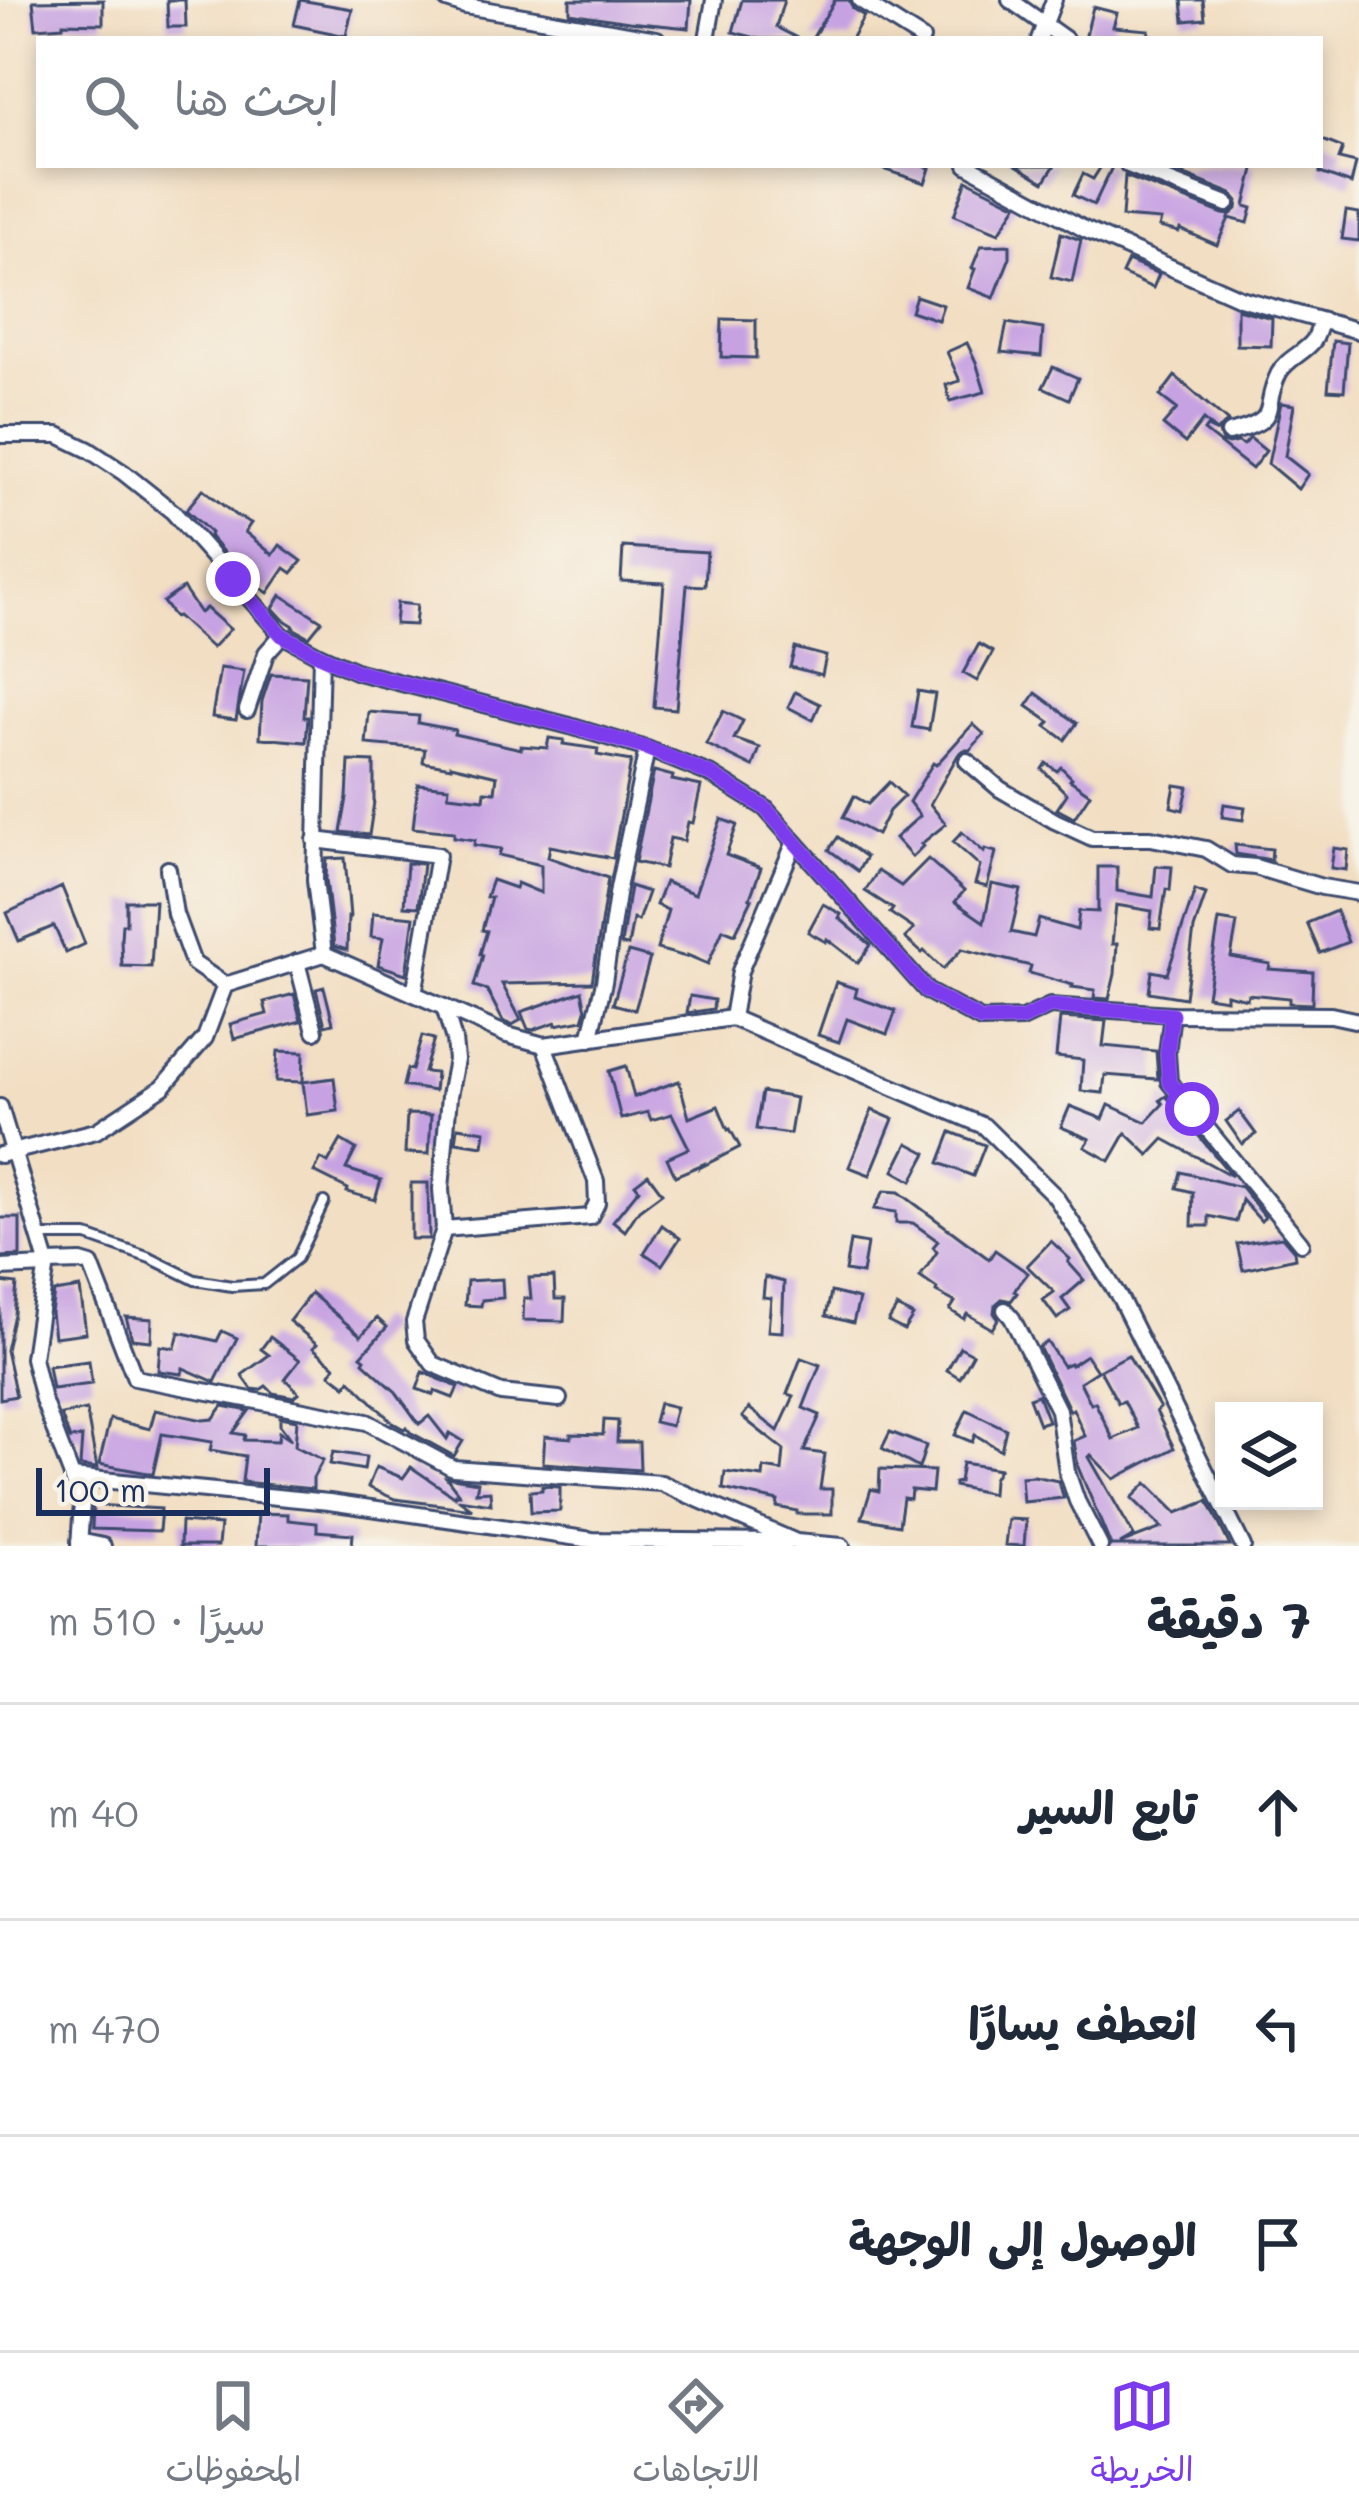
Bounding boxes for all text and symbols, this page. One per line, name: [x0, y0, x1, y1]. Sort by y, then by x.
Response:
search box: [36, 36, 1323, 168]
text: ابحث هنا: [174, 68, 339, 126]
icon: search: [78, 69, 144, 135]
route end: [206, 552, 260, 606]
route start: [1165, 1082, 1219, 1136]
map controls: [1215, 1402, 1323, 1510]
button: layers: [1215, 1402, 1323, 1510]
scale bar: [36, 1462, 270, 1515]
text: 100 m: [54, 1467, 146, 1510]
text: 7 دقيقة: [1147, 1584, 1311, 1651]
text: سيرًا · 510 m: [48, 1594, 266, 1645]
text: تابع السير: [1020, 1777, 1197, 1835]
icon: ahead: [1245, 1779, 1311, 1845]
text: 40 m: [48, 1786, 139, 1837]
text: انعطف يسارًا: [968, 1993, 1197, 2051]
icon: left: [1245, 1995, 1311, 2061]
text: 470 m: [48, 2002, 160, 2053]
text: الوصول إلى الوجهة: [848, 2209, 1197, 2267]
icon: arrive: [1245, 2211, 1311, 2277]
tab: المحفوظات: [165, 2373, 301, 2499]
tab: الاتجاهات: [632, 2373, 760, 2499]
tab: الخريطة: [1091, 2373, 1194, 2499]

